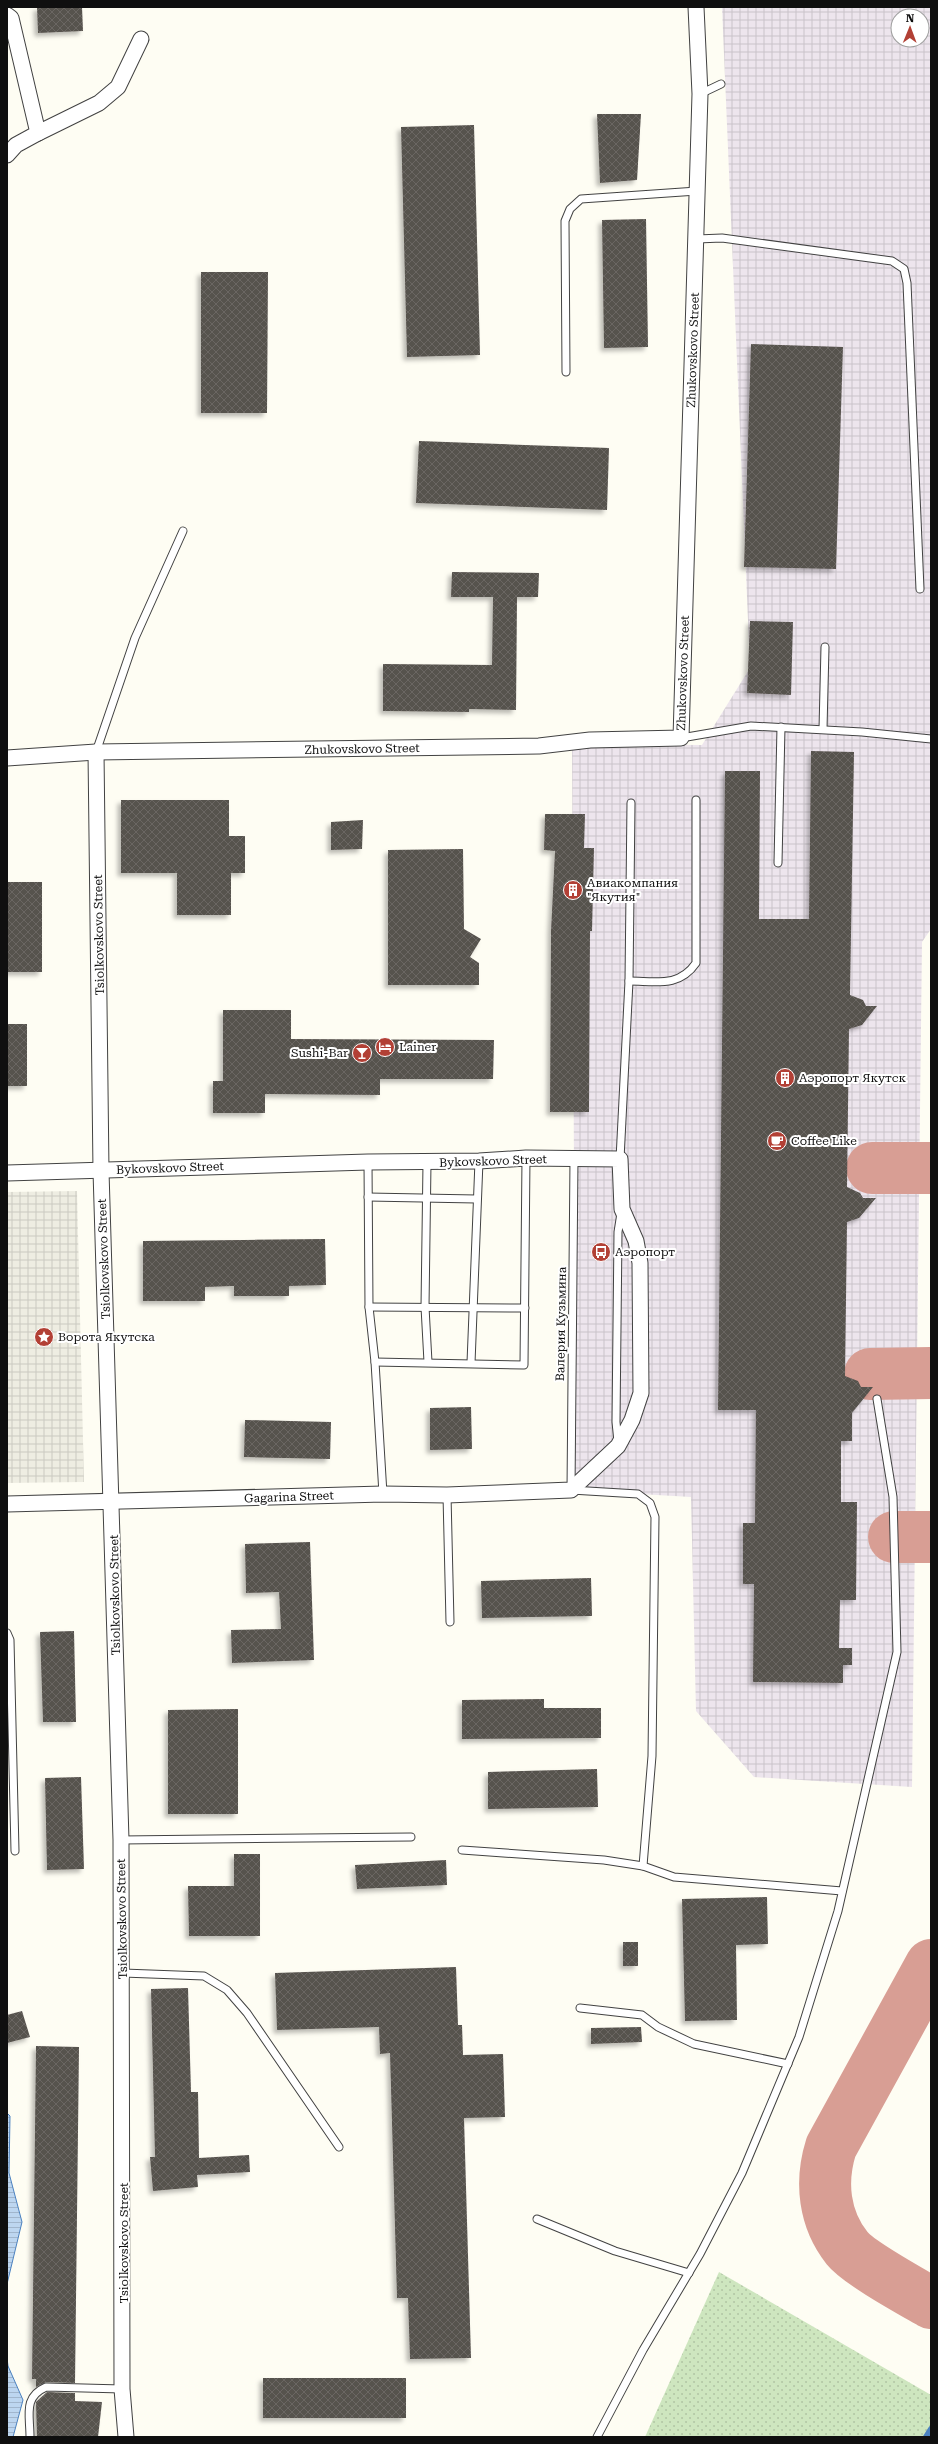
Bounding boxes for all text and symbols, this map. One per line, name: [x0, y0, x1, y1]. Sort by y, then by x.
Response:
north arrow: [890, 8, 930, 48]
text: N: [906, 12, 915, 25]
street label: Zhukovskovo Street: [684, 292, 702, 408]
street label: Zhukovskovo Street: [674, 615, 692, 731]
street label: Zhukovskovo Street: [304, 741, 420, 757]
street label: Tsiolkovskovo Street: [91, 874, 107, 996]
place label: Авиакомпания "Якутия": [587, 876, 678, 904]
building icon: Авиакомпания "Якутия": [562, 879, 584, 901]
hotel icon: Lainer: [374, 1036, 396, 1058]
place label: Lainer: [399, 1040, 436, 1054]
bar icon: Sushi-Bar: [351, 1042, 373, 1064]
place label: Sushi-Bar: [291, 1046, 348, 1060]
building icon: Аэропорт Якутск: [774, 1067, 796, 1089]
place label: Аэропорт Якутск: [799, 1071, 907, 1085]
cafe icon: Coffee Like: [766, 1130, 788, 1152]
place label: Coffee Like: [791, 1134, 857, 1148]
street label: Bykovskovo Street: [439, 1152, 548, 1170]
street label: Bykovskovo Street: [116, 1159, 225, 1177]
street label: Tsiolkovskovo Street: [95, 1198, 113, 1320]
bus stop icon: Аэропорт: [590, 1241, 612, 1263]
place label: Аэропорт: [615, 1245, 675, 1259]
street label: Валерия Кузьмина: [553, 1266, 569, 1381]
place icon: Ворота Якутска: [33, 1326, 55, 1348]
place label: Ворота Якутска: [58, 1330, 155, 1344]
street label: Gagarina Street: [244, 1488, 335, 1506]
street label: Tsiolkovskovo Street: [107, 1534, 123, 1656]
street label: Tsiolkovskovo Street: [114, 1858, 130, 1980]
street label: Tsiolkovskovo Street: [117, 2182, 131, 2303]

